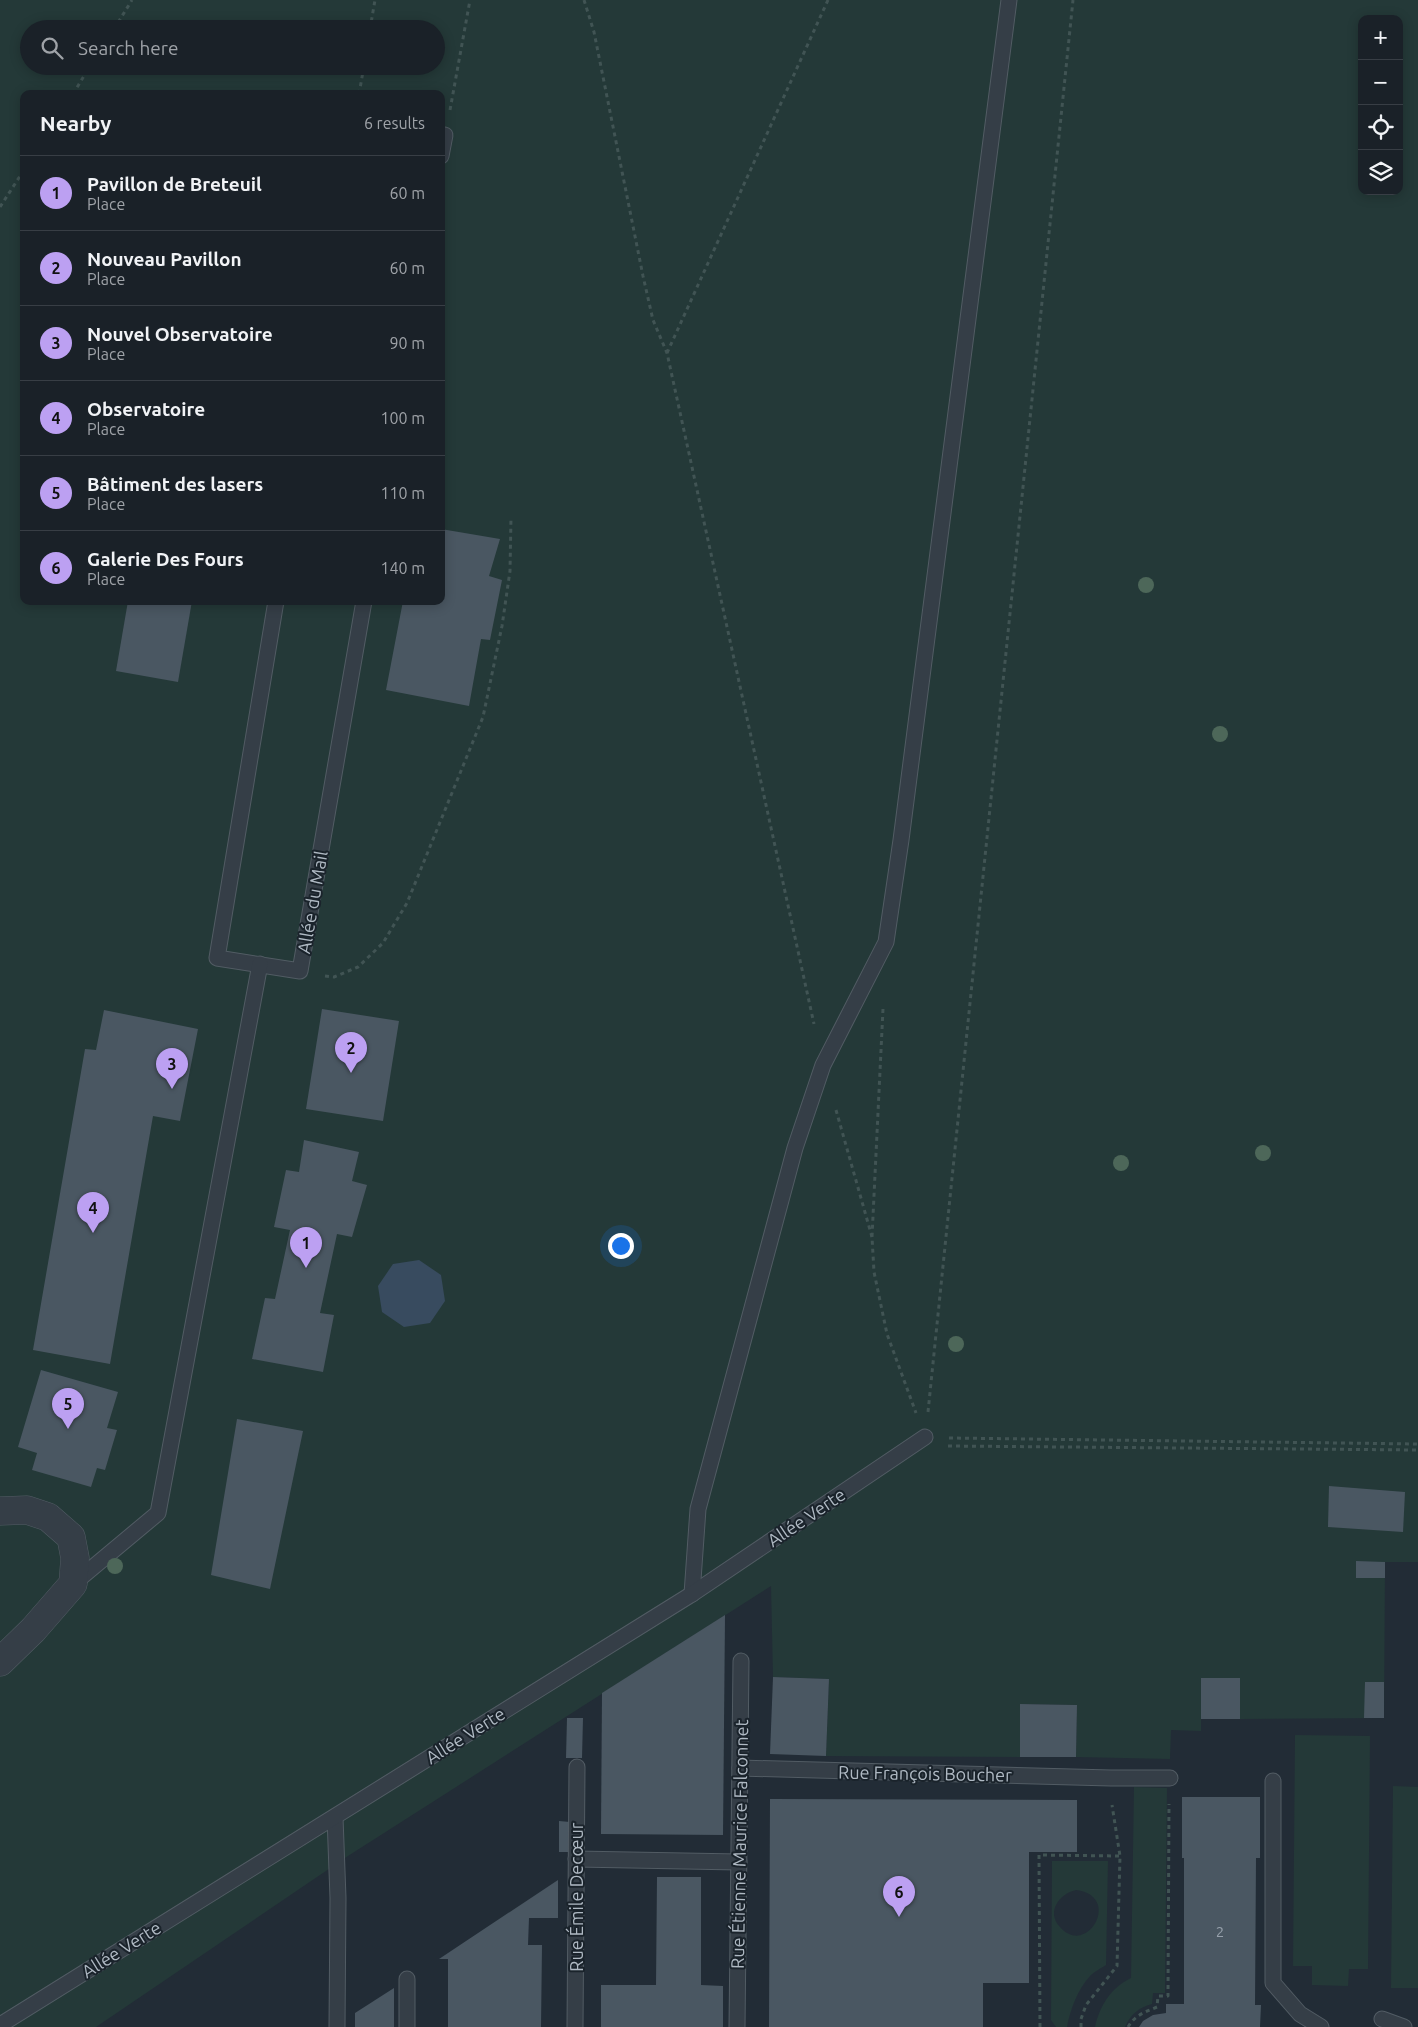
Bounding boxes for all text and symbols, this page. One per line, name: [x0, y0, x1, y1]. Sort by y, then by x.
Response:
map controls: [1358, 15, 1403, 195]
button: +: [1358, 15, 1403, 60]
search box: [20, 20, 445, 75]
icon: search: [38, 34, 66, 62]
text: Search here: [78, 37, 178, 59]
button: −: [1358, 60, 1403, 105]
button: locate: [1358, 105, 1403, 150]
text: Nearby: [40, 111, 111, 135]
text: 6 results: [364, 114, 425, 132]
button: layers: [1358, 150, 1403, 195]
text: Pavillon de Breteuil: [87, 173, 262, 195]
text: 1: [51, 184, 61, 202]
text: 60 m: [389, 184, 425, 202]
text: Place: [87, 195, 125, 213]
text: Nouveau Pavillon: [87, 248, 242, 270]
text: 2: [51, 259, 61, 277]
text: 60 m: [389, 259, 425, 277]
text: Place: [87, 270, 125, 288]
text: Nouvel Observatoire: [87, 323, 273, 345]
text: 3: [51, 334, 61, 352]
text: 90 m: [389, 334, 425, 352]
text: Place: [87, 345, 125, 363]
text: Observatoire: [87, 398, 205, 420]
text: 4: [51, 409, 61, 427]
text: 100 m: [380, 409, 425, 427]
text: Place: [87, 420, 125, 438]
text: Bâtiment des lasers: [87, 473, 263, 495]
text: 5: [51, 484, 61, 502]
text: 110 m: [380, 484, 425, 502]
text: Place: [87, 495, 125, 513]
text: Galerie Des Fours: [87, 548, 244, 570]
text: 6: [51, 559, 61, 577]
text: 140 m: [380, 559, 425, 577]
text: Place: [87, 570, 125, 588]
street label: Allée du Mail: [293, 849, 331, 955]
pin: 2: [335, 1032, 367, 1073]
pin: 3: [156, 1048, 188, 1089]
pin: 4: [77, 1192, 109, 1233]
pin: 1: [290, 1227, 322, 1268]
your location: [608, 1233, 634, 1259]
pin: 5: [52, 1388, 84, 1429]
street label: Allée Verte: [763, 1484, 849, 1550]
street label: Allée Verte: [422, 1703, 508, 1767]
street label: Rue Étienne Maurice Falconnet: [726, 1719, 751, 1969]
street label: Rue François Boucher: [838, 1761, 1012, 1785]
street label: Rue Émile Decœur: [565, 1822, 586, 1972]
pin: 6: [883, 1876, 915, 1917]
street label: Allée Verte: [78, 1917, 164, 1981]
house number: 2: [1216, 1923, 1224, 1940]

